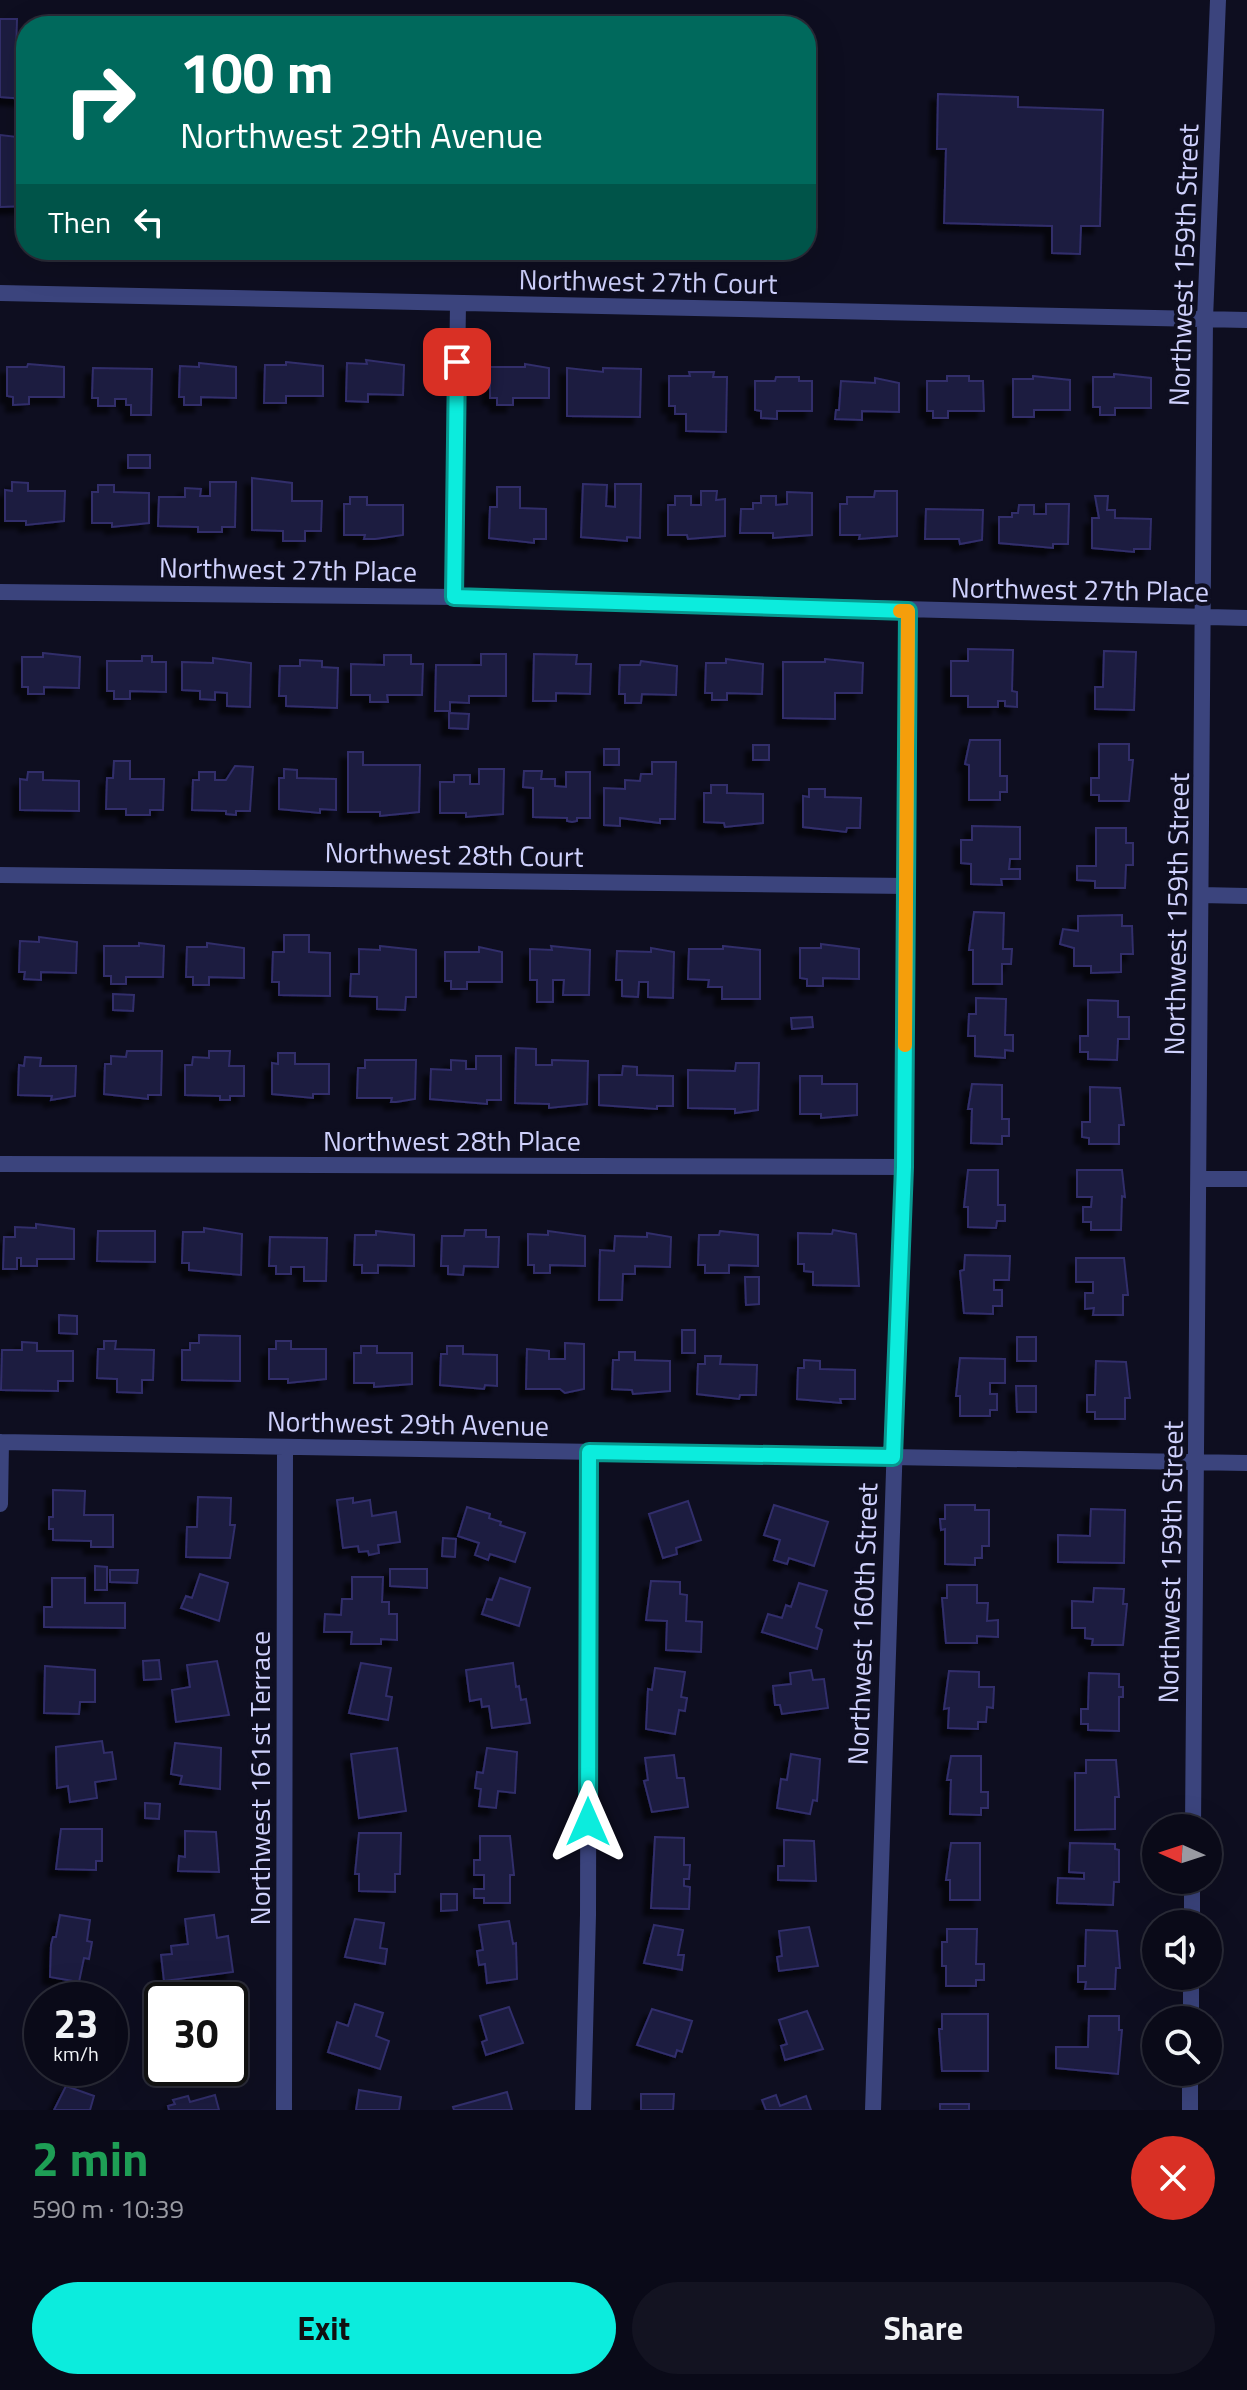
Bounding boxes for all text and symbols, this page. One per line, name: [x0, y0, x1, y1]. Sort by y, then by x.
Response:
text: 100 m: [180, 30, 333, 115]
icon: right: [48, 48, 152, 152]
text: Northwest 29th Avenue: [180, 107, 543, 162]
street label: Northwest 159th Street: [1157, 123, 1209, 407]
text: Then: [48, 199, 111, 245]
icon: left: [127, 200, 171, 244]
street label: Northwest 27th Court: [518, 257, 778, 305]
pin: [423, 328, 491, 396]
icon: arrive: [435, 340, 479, 384]
street label: Northwest 27th Place: [159, 545, 417, 593]
street label: Northwest 27th Place: [951, 565, 1209, 613]
street label: Northwest 159th Street: [1152, 772, 1200, 1056]
street label: Northwest 28th Court: [324, 830, 584, 878]
street label: Northwest 28th Place: [323, 1119, 581, 1162]
street label: Northwest 29th Avenue: [266, 1399, 550, 1447]
street label: Northwest 159th Street: [1146, 1420, 1194, 1704]
street label: Northwest 160th Street: [836, 1482, 888, 1766]
street label: Northwest 161st Terrace: [238, 1631, 281, 1925]
position arrow: [546, 1780, 630, 1864]
north arrow: [1142, 1814, 1222, 1894]
map controls: [1142, 1814, 1222, 2086]
button: sound: [1142, 1910, 1222, 1990]
speed limit sign: 30: [144, 1982, 248, 2086]
text: 23: [54, 1993, 98, 2054]
button: search: [1142, 2006, 1222, 2086]
text: km/h: [53, 2038, 99, 2069]
text: 2 min: [32, 2122, 149, 2195]
button: close: [1131, 2136, 1215, 2220]
text: 590 m · 10:39: [32, 2189, 184, 2228]
button: Exit: [32, 2282, 616, 2374]
button: Share: [632, 2282, 1215, 2374]

